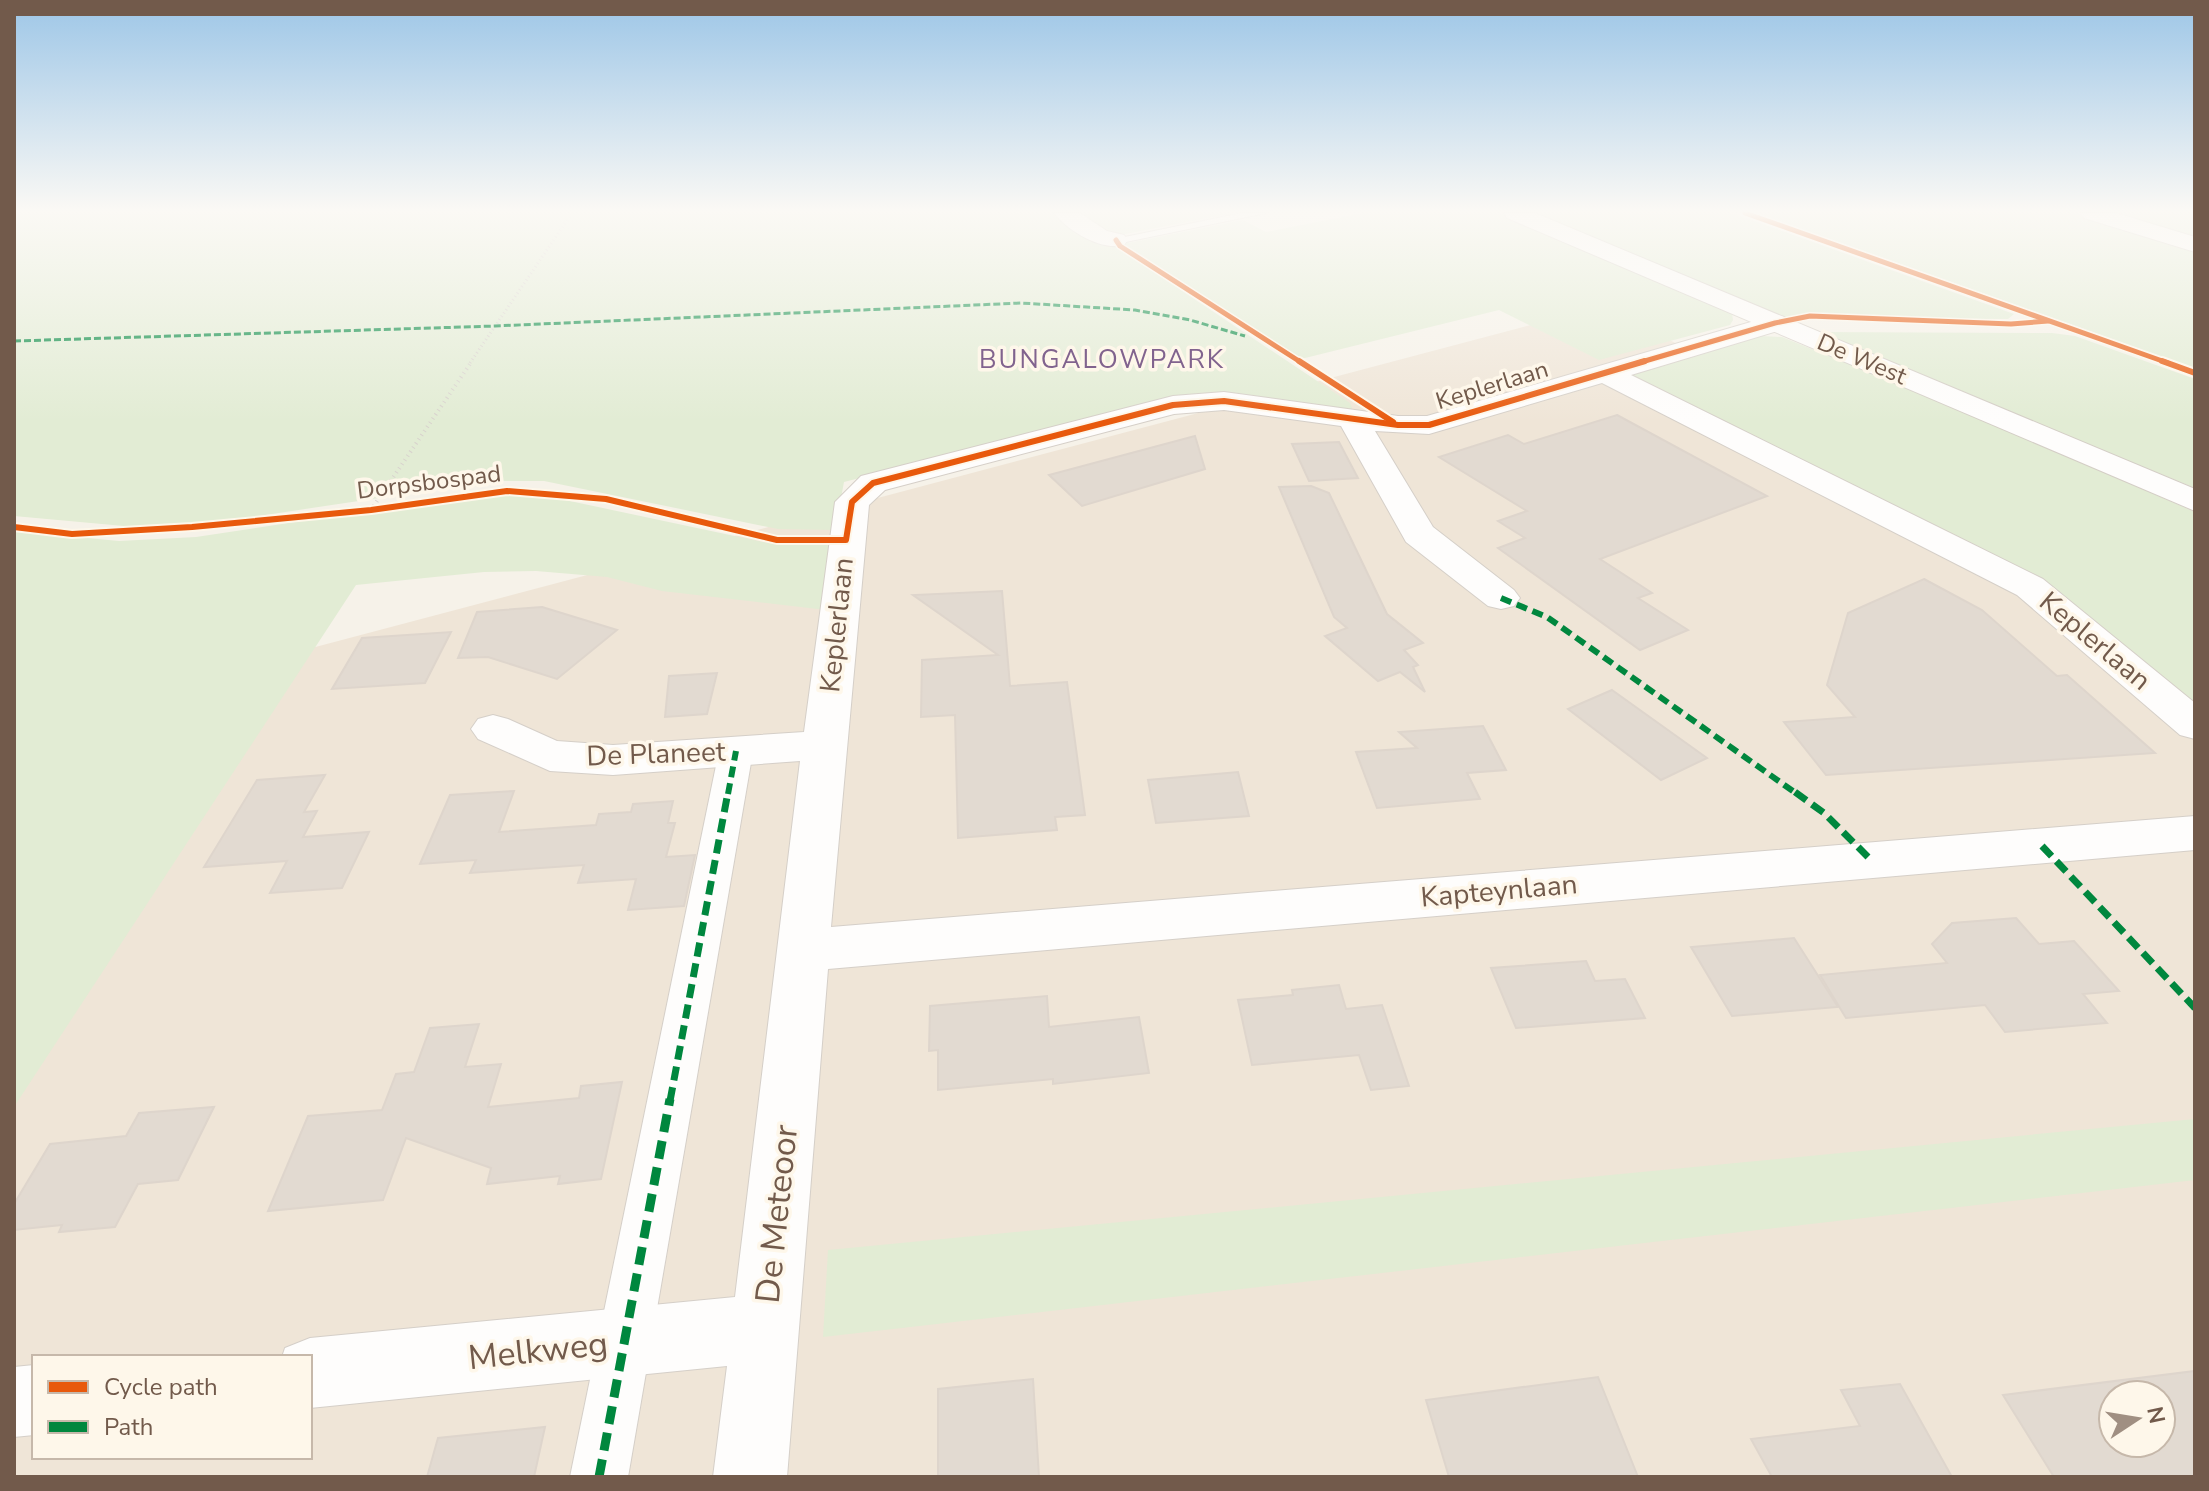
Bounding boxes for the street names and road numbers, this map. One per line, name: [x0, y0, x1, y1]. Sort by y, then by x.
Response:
street label: De West: [1812, 326, 1912, 392]
street label: Keplerlaan: [1432, 353, 1552, 417]
street label: Dorpsbospad: [355, 457, 503, 507]
street label: Keplerlaan: [811, 556, 863, 694]
street label: Keplerlaan: [2031, 583, 2159, 699]
street label: De Planeet: [586, 733, 726, 775]
street label: Kapteynlaan: [1419, 865, 1579, 917]
street label: De Meteoor: [745, 1123, 809, 1305]
street label: Melkweg: [466, 1321, 610, 1381]

